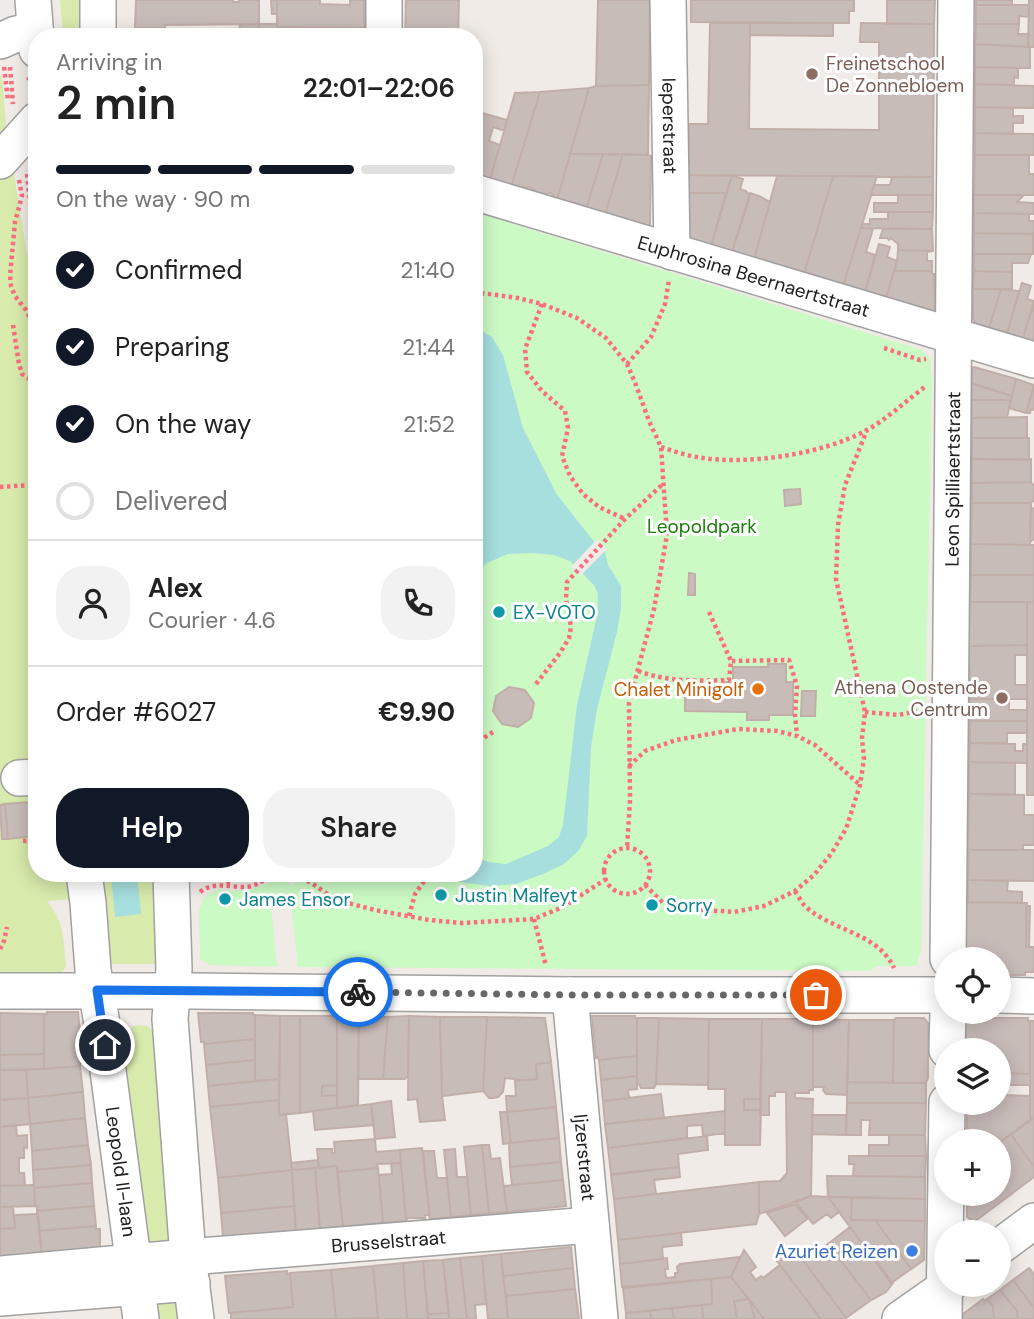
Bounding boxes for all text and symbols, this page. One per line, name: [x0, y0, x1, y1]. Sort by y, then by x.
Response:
text: Arriving in: [56, 47, 162, 77]
place label: Freinetschool De Zonnebloem: [826, 51, 964, 98]
marker: Freinetschool De Zonnebloem: [804, 66, 820, 82]
text: 22:01–22:06: [303, 71, 455, 105]
text: 2 min: [56, 73, 176, 133]
street label: Ieperstraat: [657, 78, 683, 174]
text: On the way · 90 m: [56, 184, 250, 214]
street label: Euphrosina Beernaertstraat: [635, 229, 873, 322]
icon: check: [56, 251, 94, 289]
text: Confirmed: [115, 253, 242, 287]
text: 21:40: [400, 255, 455, 285]
icon: check: [56, 328, 94, 366]
text: Preparing: [115, 330, 230, 364]
text: 21:44: [402, 332, 455, 362]
street label: Leon Spilliaertstraat: [939, 391, 966, 567]
icon: check: [56, 405, 94, 443]
text: On the way: [115, 407, 251, 441]
text: 21:52: [403, 409, 455, 439]
text: Delivered: [115, 484, 228, 518]
park label: Leopoldpark: [647, 514, 757, 539]
button: person: [56, 566, 130, 640]
button: phone: [381, 566, 455, 640]
text: Alex: [148, 571, 203, 605]
place label: EX-VOTO: [513, 600, 596, 625]
marker: EX-VOTO: [491, 604, 507, 620]
text: Courier · 4.6: [148, 605, 276, 635]
place label: Athena Oostende Centrum: [834, 675, 988, 722]
place label: Chalet Minigolf: [614, 677, 744, 702]
marker: Chalet Minigolf: [750, 681, 766, 697]
marker: Athena Oostende Centrum: [994, 690, 1010, 706]
text: Order #6027: [56, 695, 216, 729]
text: €9.90: [378, 695, 455, 729]
button: Help: [56, 788, 249, 868]
button: Share: [263, 788, 455, 868]
place label: Justin Malfeyt: [455, 883, 578, 908]
place label: James Ensor: [239, 887, 351, 912]
marker: Justin Malfeyt: [433, 887, 449, 903]
marker: James Ensor: [217, 891, 233, 907]
place label: Sorry: [666, 893, 713, 918]
marker: Sorry: [644, 897, 660, 913]
map controls: [934, 947, 1011, 1297]
button: locate: [934, 947, 1011, 1024]
courier: [323, 957, 393, 1027]
pin: [786, 965, 846, 1025]
icon: bike: [339, 973, 377, 1011]
icon: bag: [797, 976, 835, 1014]
pin: [75, 1015, 135, 1075]
icon: home: [86, 1026, 124, 1064]
button: layers: [934, 1038, 1011, 1115]
street label: Leopold II-laan: [100, 1105, 142, 1238]
street label: Ijzerstraat: [569, 1113, 601, 1202]
button: +: [934, 1129, 1011, 1206]
button: −: [934, 1220, 1011, 1297]
street label: Brusselstraat: [330, 1224, 447, 1258]
place label: Azuriet Reizen: [775, 1239, 898, 1264]
marker: Azuriet Reizen: [904, 1243, 920, 1259]

